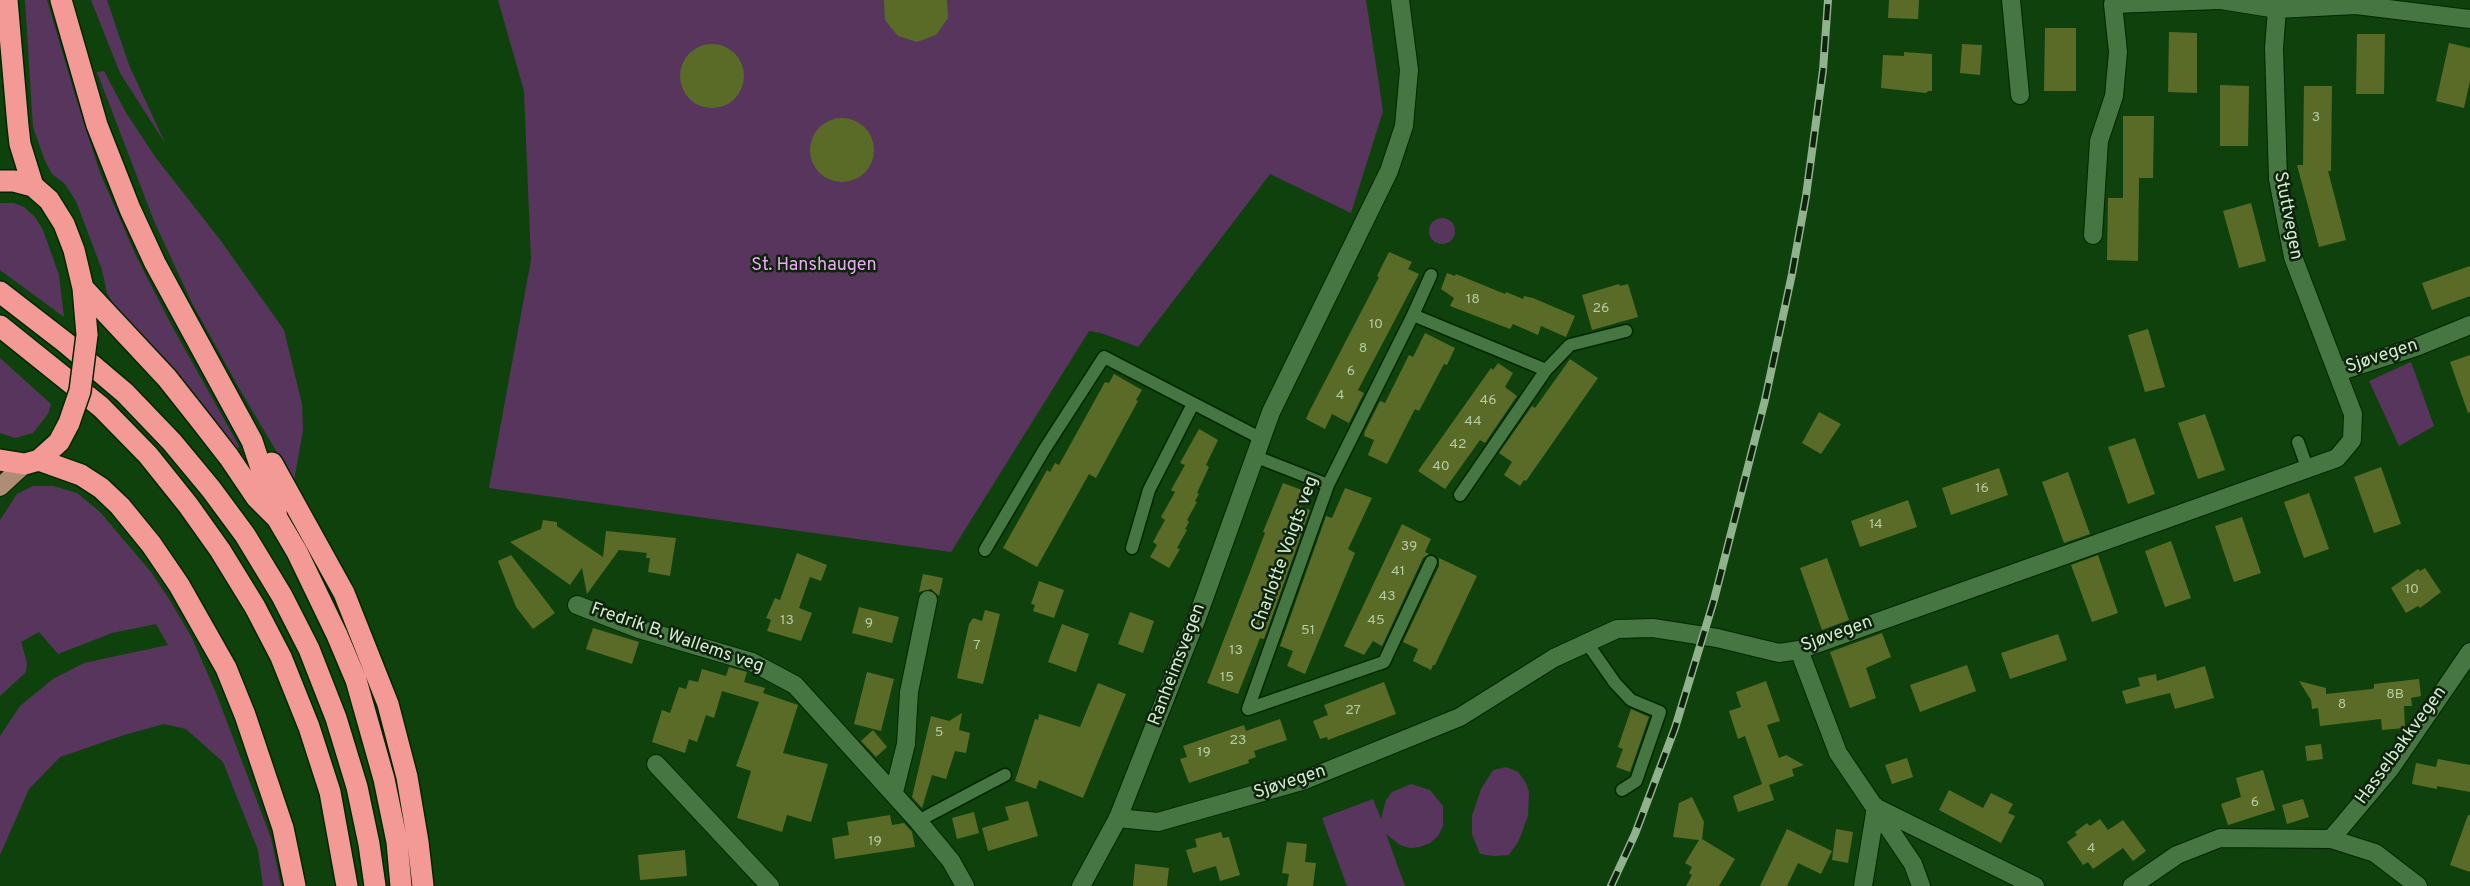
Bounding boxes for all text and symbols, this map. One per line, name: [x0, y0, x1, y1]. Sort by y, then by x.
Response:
house number: 3: [2312, 110, 2320, 126]
street label: Stuttvegen: [2268, 170, 2306, 262]
park label: St. Hanshaugen: [751, 255, 877, 277]
house number: 18: [1466, 292, 1480, 308]
house number: 26: [1593, 301, 1609, 317]
house number: 10: [1369, 317, 1383, 333]
street label: Sjøvegen: [2343, 335, 2421, 379]
house number: 8: [1359, 341, 1367, 357]
house number: 6: [1347, 364, 1355, 380]
house number: 4: [1336, 388, 1344, 404]
house number: 46: [1479, 393, 1497, 409]
house number: 44: [1464, 414, 1482, 430]
house number: 42: [1449, 437, 1467, 453]
house number: 40: [1432, 459, 1450, 475]
street label: Charlotte Voigts veg: [1248, 473, 1324, 635]
house number: 16: [1975, 481, 1989, 497]
house number: 14: [1869, 517, 1883, 533]
house number: 39: [1401, 539, 1417, 555]
house number: 41: [1391, 564, 1405, 580]
house number: 10: [2405, 582, 2419, 598]
house number: 43: [1378, 589, 1396, 605]
street label: Fredrik B. Wallems veg: [588, 599, 766, 679]
street label: Ranheimsvegen: [1145, 601, 1211, 729]
street label: Sjøvegen: [1798, 612, 1876, 658]
house number: 13: [780, 613, 794, 629]
house number: 45: [1367, 613, 1385, 629]
house number: 9: [865, 616, 873, 632]
house number: 51: [1301, 623, 1315, 639]
house number: 7: [973, 638, 981, 654]
house number: 13: [1229, 643, 1243, 659]
house number: 15: [1220, 670, 1234, 686]
street label: Hasselbakkvegen: [2352, 683, 2452, 809]
house number: 8B: [2386, 687, 2404, 703]
house number: 8: [2338, 697, 2346, 713]
house number: 27: [1345, 703, 1361, 719]
house number: 5: [935, 725, 943, 741]
house number: 23: [1230, 733, 1246, 749]
house number: 19: [1197, 745, 1211, 761]
street label: Sjøvegen: [1251, 761, 1329, 805]
house number: 6: [2251, 795, 2259, 811]
house number: 19: [868, 834, 882, 850]
house number: 4: [2087, 841, 2095, 857]

